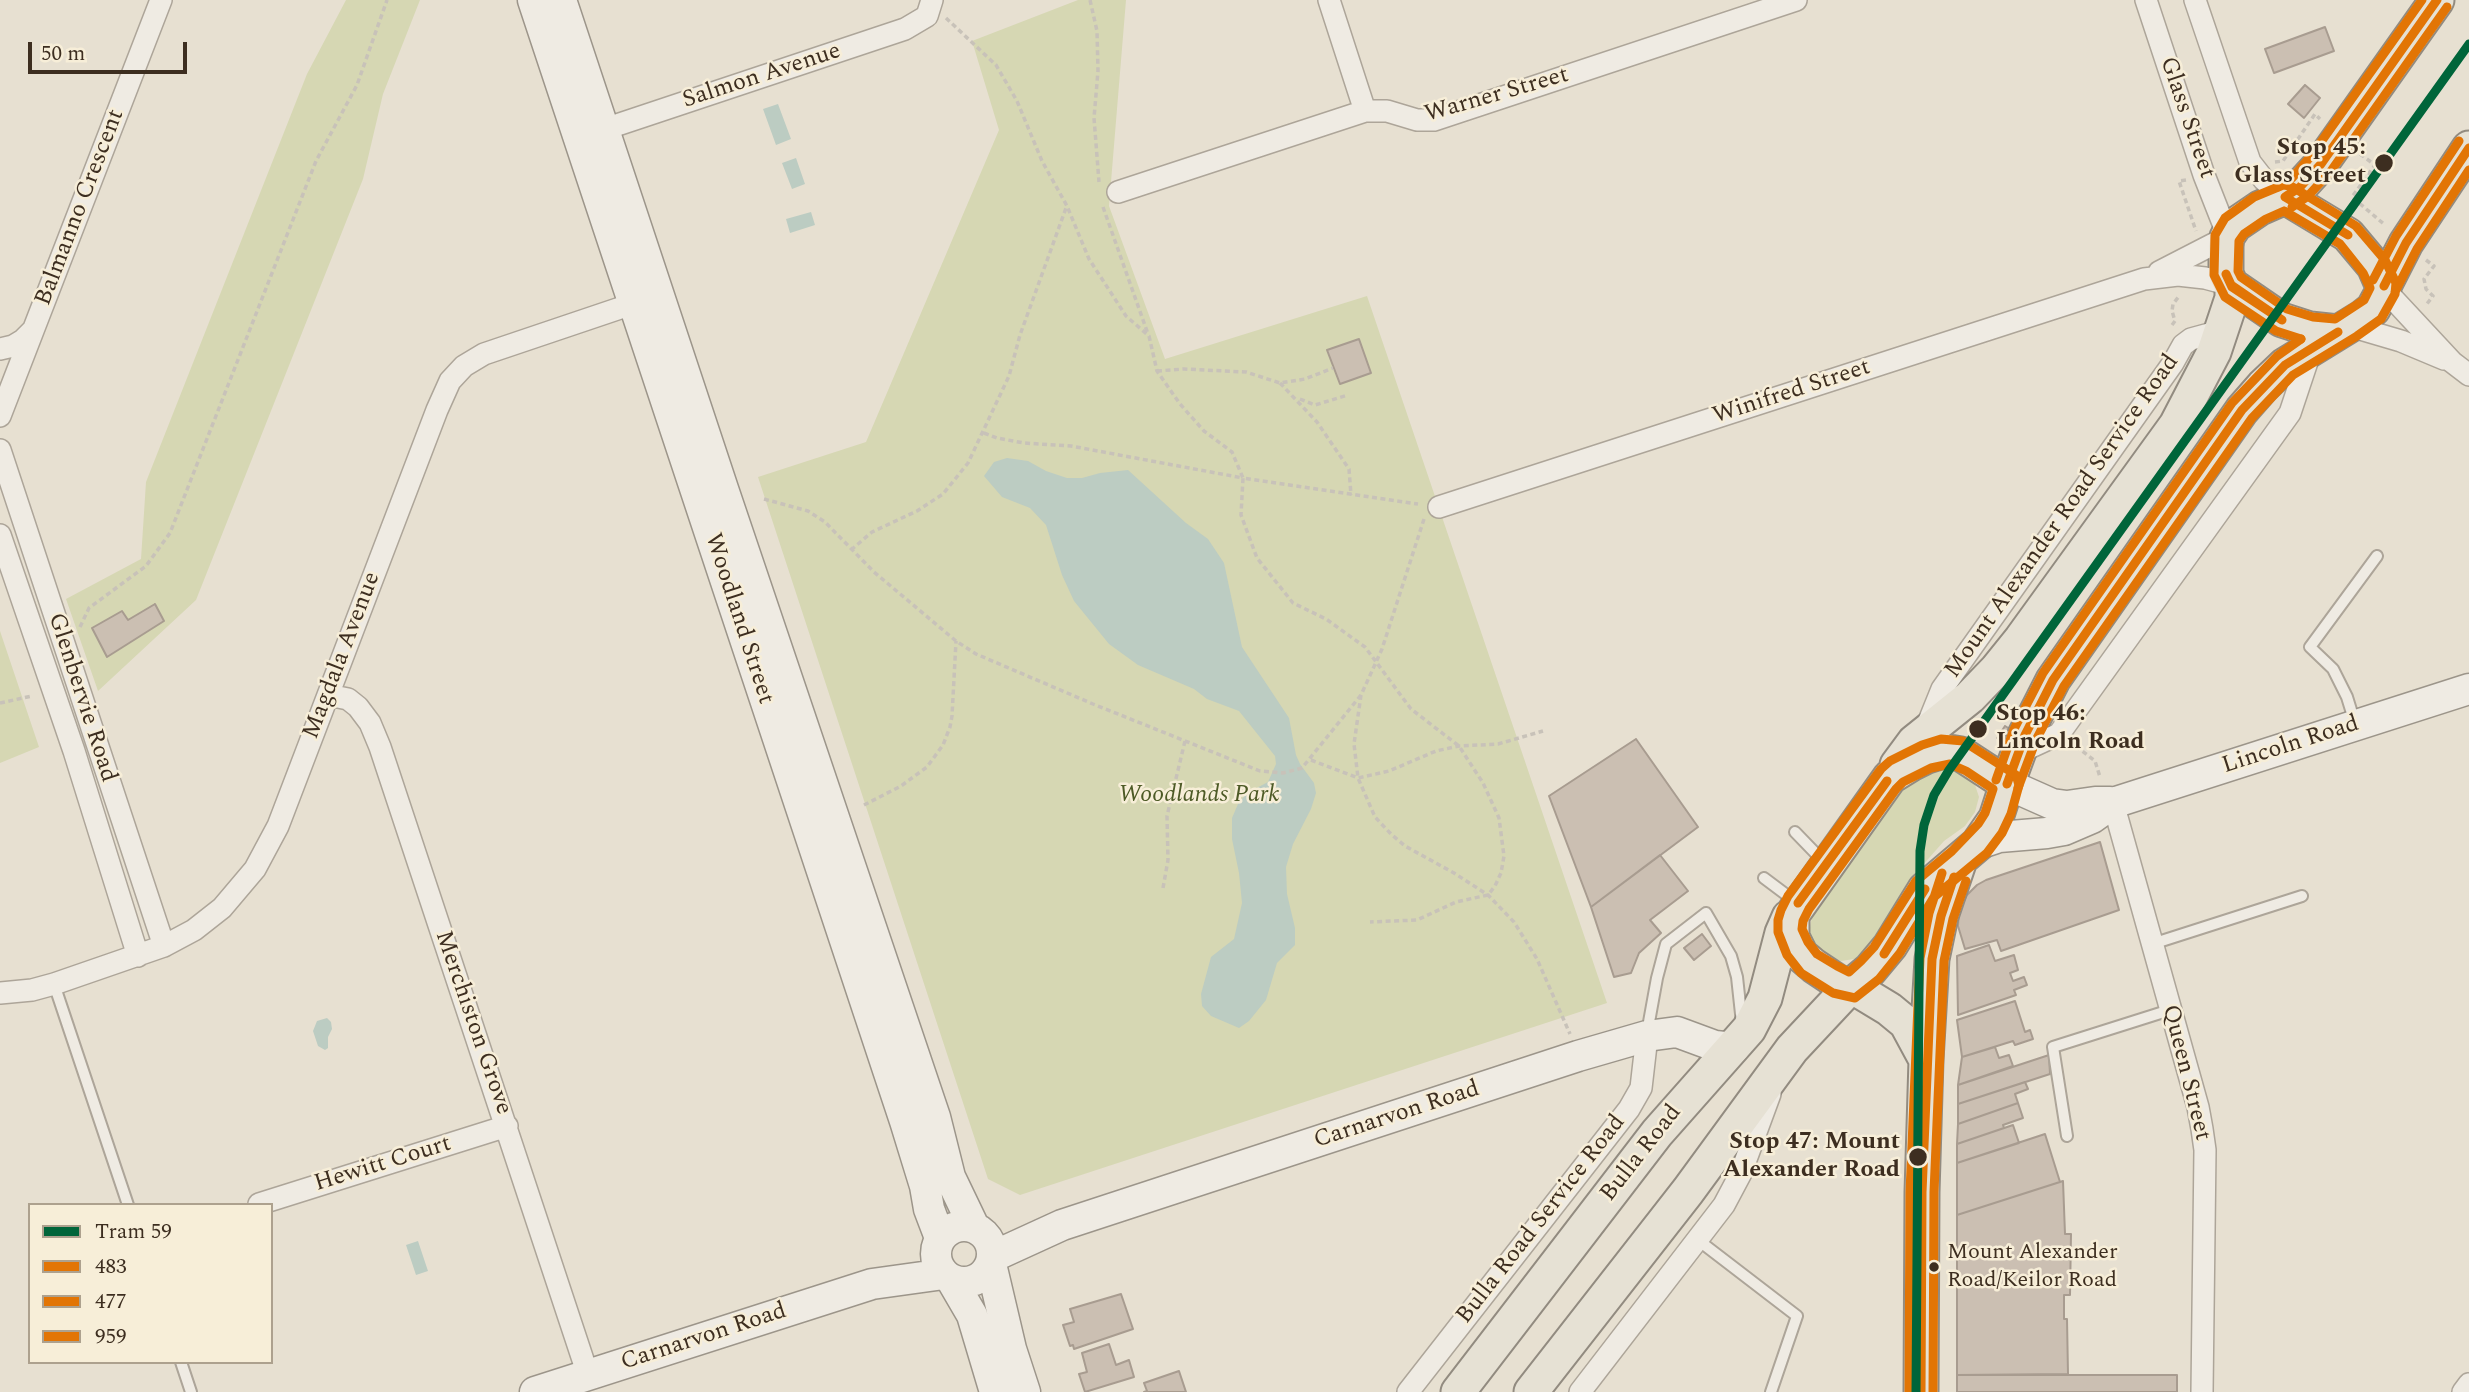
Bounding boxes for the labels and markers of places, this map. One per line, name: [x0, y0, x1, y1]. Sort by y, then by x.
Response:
place label: Stop 45: Glass Street: [2234, 135, 2366, 191]
marker: Stop 45: Glass Street: [2373, 152, 2395, 174]
place label: Stop 46: Lincoln Road: [1996, 701, 2144, 757]
marker: Stop 46: Lincoln Road: [1967, 718, 1989, 740]
place label: Stop 47: Mount Alexander Road: [1723, 1129, 1900, 1185]
marker: Stop 47: Mount Alexander Road: [1907, 1146, 1929, 1168]
place label: Mount Alexander Road/Keilor Road: [1947, 1241, 2118, 1292]
marker: Mount Alexander Road/Keilor Road: [1927, 1260, 1941, 1274]

